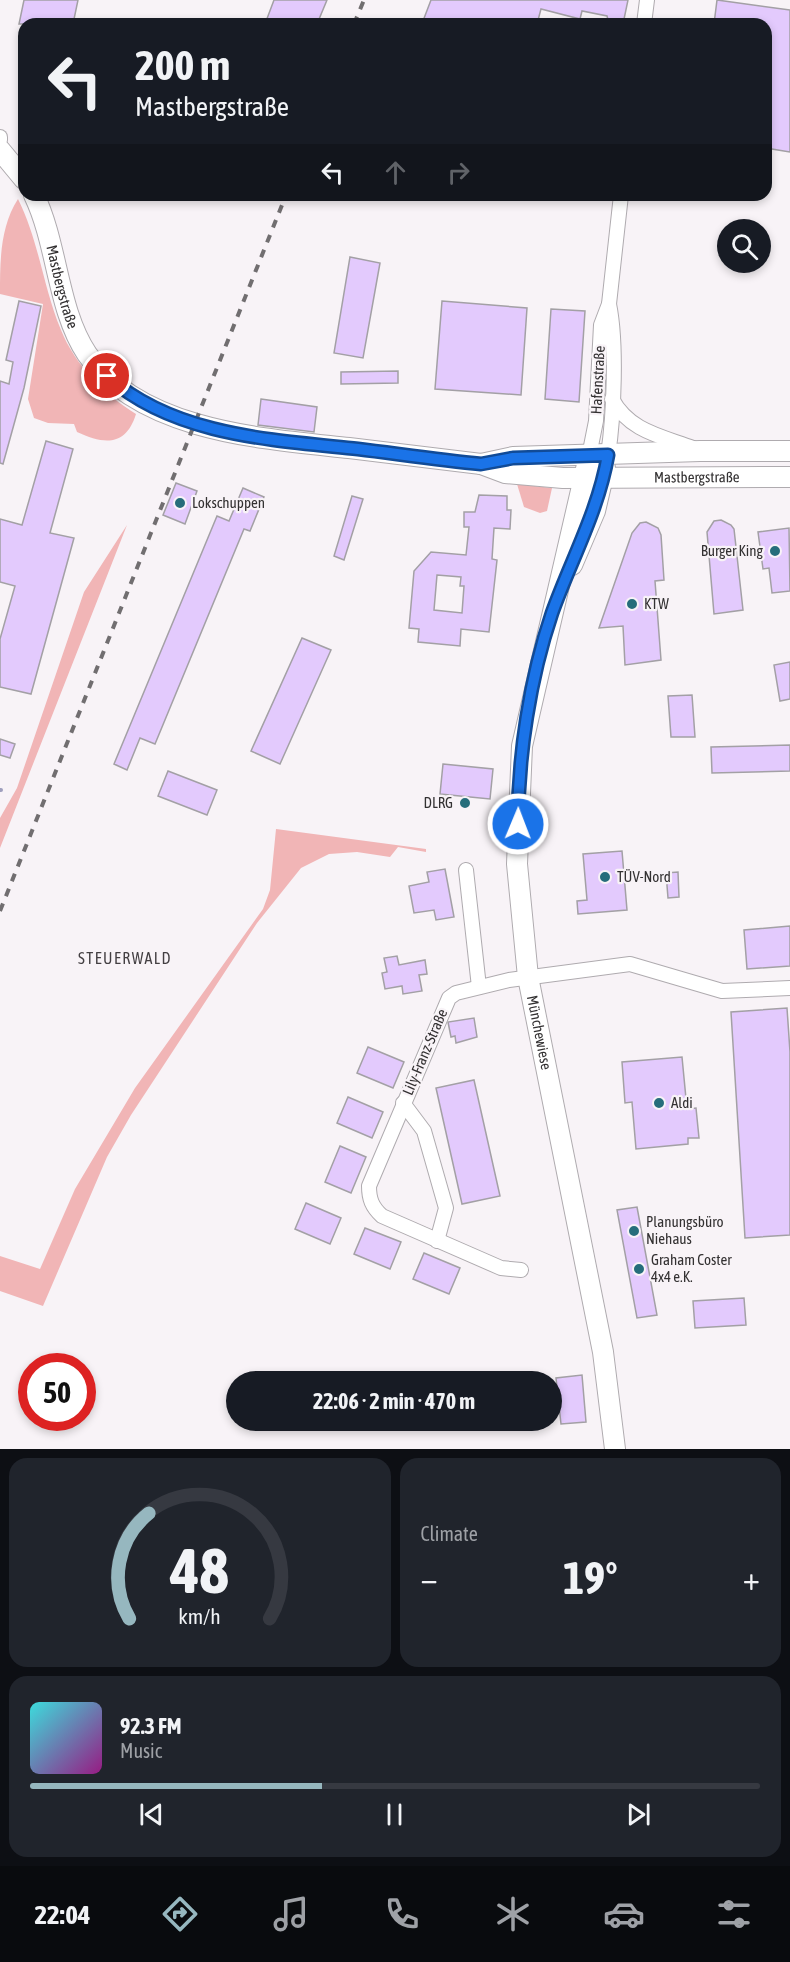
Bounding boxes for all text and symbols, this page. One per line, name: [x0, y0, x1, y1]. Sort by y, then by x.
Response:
text: 200 m: [135, 41, 230, 89]
icon: left: [36, 42, 114, 120]
text: Mastbergstraße: [135, 91, 289, 122]
icon: left: [316, 156, 349, 189]
icon: ahead: [379, 156, 412, 189]
icon: right: [442, 156, 475, 189]
map controls: [717, 219, 771, 273]
button: search: [717, 219, 771, 273]
street label: Mastbergstraße: [43, 243, 82, 331]
street label: Hafenstraße: [587, 345, 608, 415]
pin: [81, 350, 132, 401]
icon: arrive: [90, 359, 123, 392]
street label: Mastbergstraße: [654, 468, 740, 486]
place label: Lokschuppen: [192, 494, 265, 511]
marker: Lokschuppen: [173, 496, 187, 510]
place label: Burger King: [701, 542, 764, 559]
marker: Burger King: [768, 544, 782, 558]
place label: KTW: [644, 595, 669, 612]
marker: KTW: [625, 597, 639, 611]
position arrow: [486, 792, 550, 856]
place label: DLRG: [423, 794, 453, 811]
marker: DLRG: [458, 796, 472, 810]
place label: TÜV-Nord: [617, 868, 671, 885]
marker: TÜV-Nord: [598, 870, 612, 884]
district label: STEUERWALD: [78, 949, 172, 967]
street label: Münchewiese: [524, 994, 555, 1071]
street label: Lily-Franz-Straße: [399, 1006, 450, 1097]
place label: Aldi: [671, 1094, 693, 1111]
marker: Aldi: [652, 1096, 666, 1110]
place label: Planungsbüro Niehaus: [646, 1213, 724, 1247]
marker: Planungsbüro Niehaus: [627, 1224, 641, 1238]
place label: Graham Coster 4x4 e.K.: [651, 1251, 732, 1285]
marker: Graham Coster 4x4 e.K.: [632, 1262, 646, 1276]
speed limit sign: 50: [18, 1353, 96, 1431]
text: 22:06 · 2 min · 470 m: [313, 1388, 475, 1414]
text: Climate: [421, 1522, 478, 1545]
text: 48: [169, 1535, 229, 1606]
text: 19°: [563, 1552, 618, 1604]
text: −: [421, 1559, 438, 1597]
text: +: [743, 1559, 760, 1597]
text: km/h: [178, 1605, 221, 1630]
text: 92.3 FM: [120, 1713, 182, 1739]
text: Music: [120, 1739, 162, 1762]
icon: previous: [135, 1798, 168, 1831]
icon: pause: [378, 1798, 411, 1831]
icon: next: [622, 1798, 655, 1831]
icon: directions: [159, 1893, 201, 1935]
icon: music: [270, 1893, 312, 1935]
icon: phone: [381, 1893, 423, 1935]
icon: climate: [492, 1893, 534, 1935]
icon: car: [603, 1893, 645, 1935]
icon: filters: [713, 1893, 755, 1935]
text: 22:04: [34, 1899, 91, 1930]

